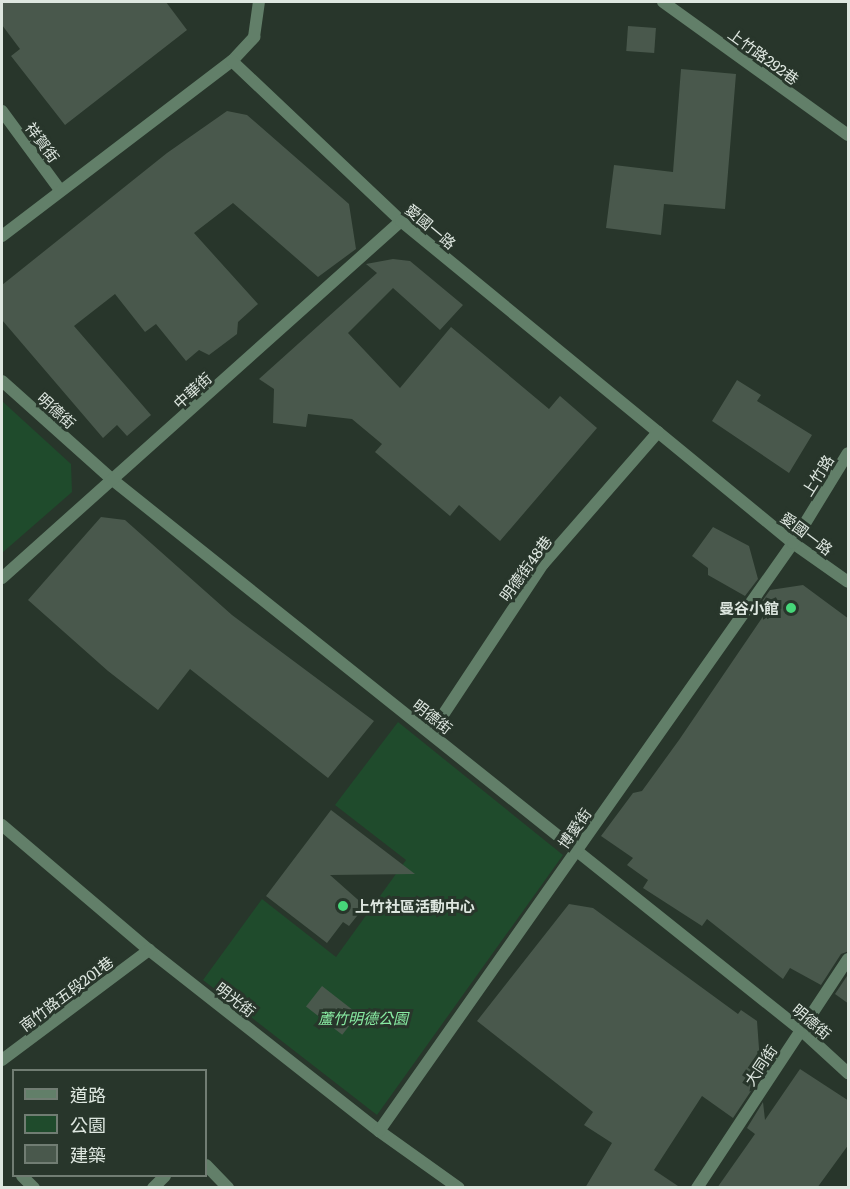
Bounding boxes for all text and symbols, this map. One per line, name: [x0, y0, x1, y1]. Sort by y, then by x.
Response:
street label: 上竹路292巷: [725, 24, 803, 88]
street label: 祥賀街: [22, 119, 64, 165]
street label: 愛國一路: [402, 200, 460, 252]
street label: 中華街: [169, 368, 215, 412]
street label: 明德街: [34, 388, 80, 432]
street label: 上竹路: [797, 451, 837, 499]
street label: 愛國一路: [778, 508, 836, 558]
street label: 明德街48巷: [495, 532, 555, 604]
place label: 曼谷小館: [719, 599, 779, 617]
marker: 曼谷小館: [784, 601, 798, 615]
street label: 明德街: [410, 695, 456, 737]
street label: 博愛街: [554, 804, 594, 852]
place label: 上竹社區活動中心: [355, 897, 475, 915]
marker: 上竹社區活動中心: [336, 899, 350, 913]
street label: 南竹路五段201巷: [16, 952, 116, 1034]
street label: 明光街: [213, 978, 259, 1020]
street label: 明德街: [789, 1000, 835, 1042]
park label: 蘆竹明德公園: [318, 1009, 408, 1027]
street label: 大同街: [740, 1041, 780, 1089]
legend: [12, 1069, 207, 1177]
text: 道路: [70, 1081, 106, 1108]
text: 公園: [70, 1111, 106, 1138]
text: 建築: [70, 1141, 106, 1168]

